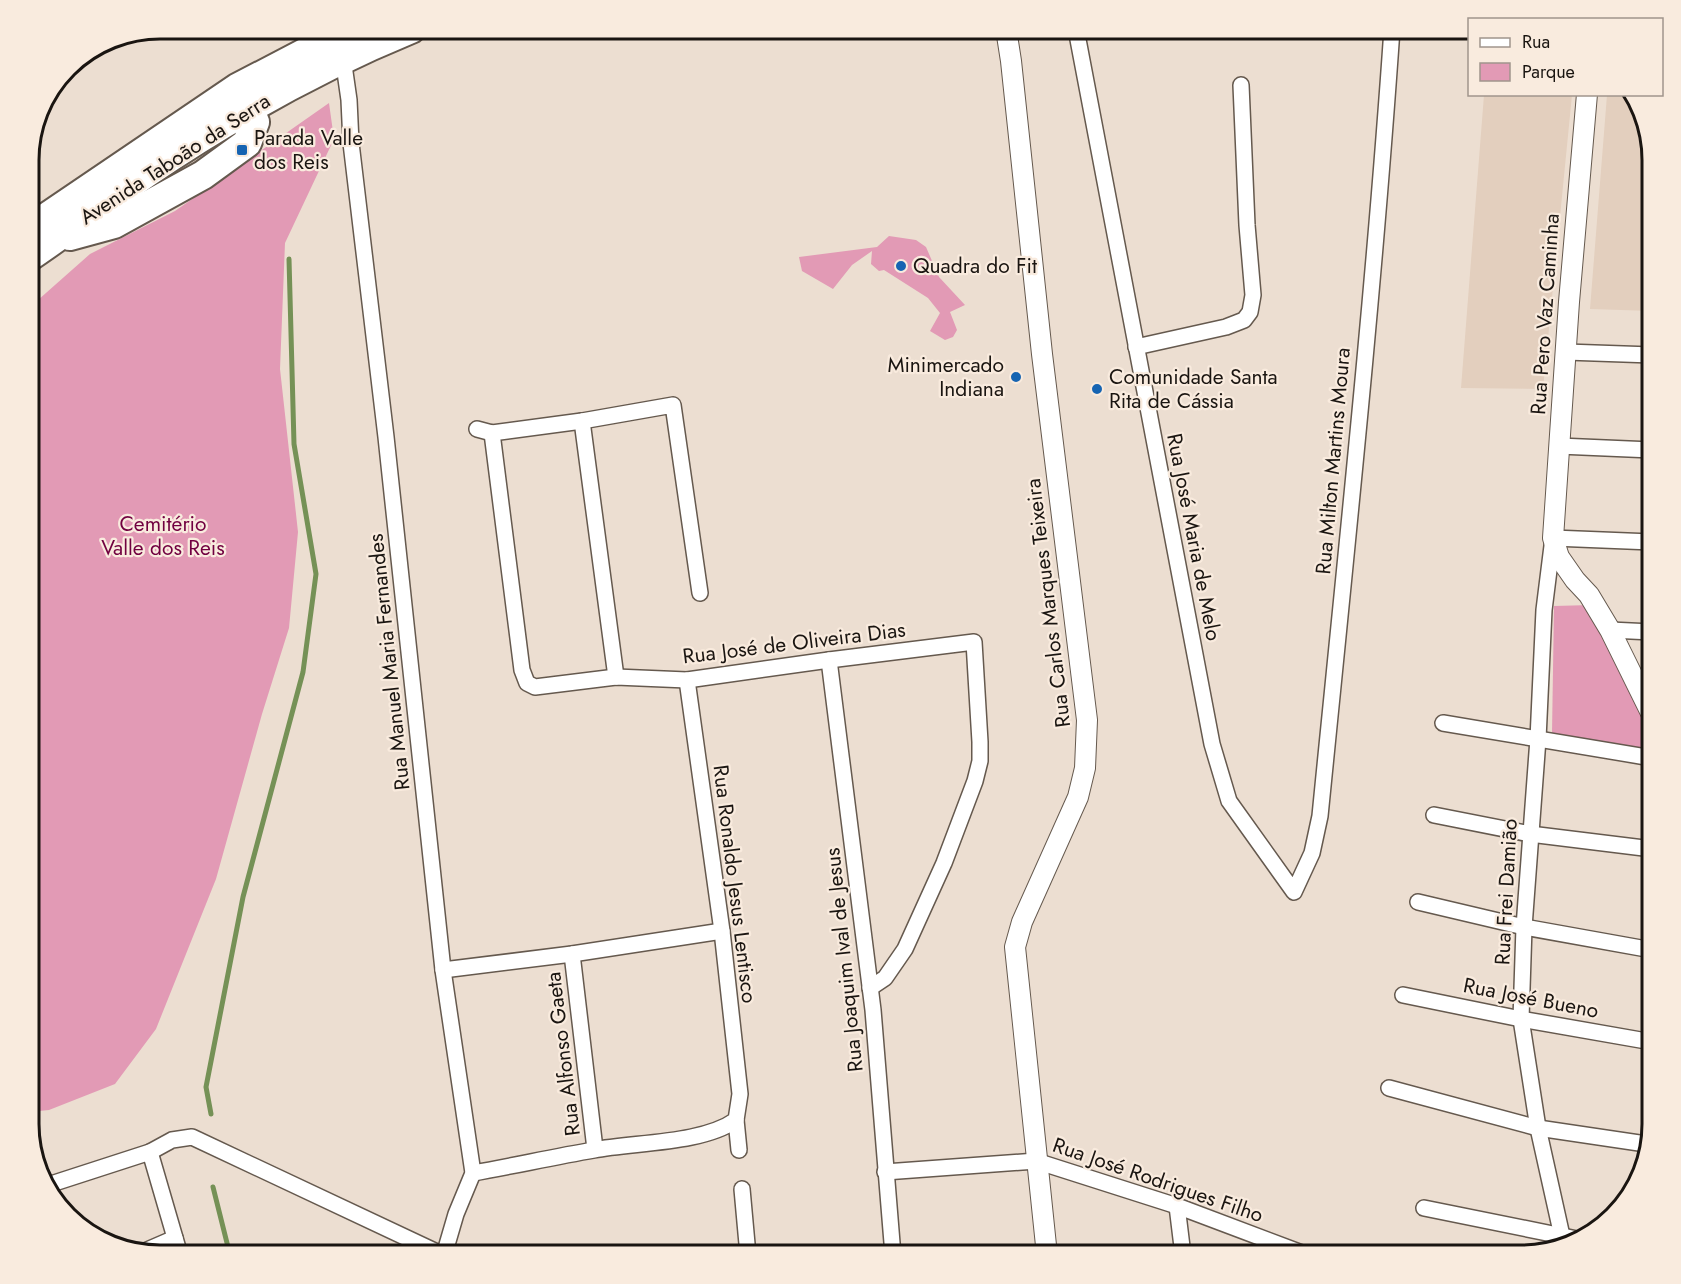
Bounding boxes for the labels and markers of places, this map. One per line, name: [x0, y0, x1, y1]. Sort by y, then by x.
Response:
place label: Parada Valle dos Reis: [254, 123, 363, 177]
marker: Parada Valle dos Reis: [235, 143, 249, 157]
place label: Quadra do Fit: [913, 251, 1037, 281]
marker: Quadra do Fit: [894, 259, 908, 273]
place label: Minimercado Indiana: [887, 350, 1004, 404]
place label: Comunidade Santa Rita de Cássia: [1109, 362, 1278, 416]
marker: Minimercado Indiana: [1009, 370, 1023, 384]
marker: Comunidade Santa Rita de Cássia: [1090, 382, 1104, 396]

